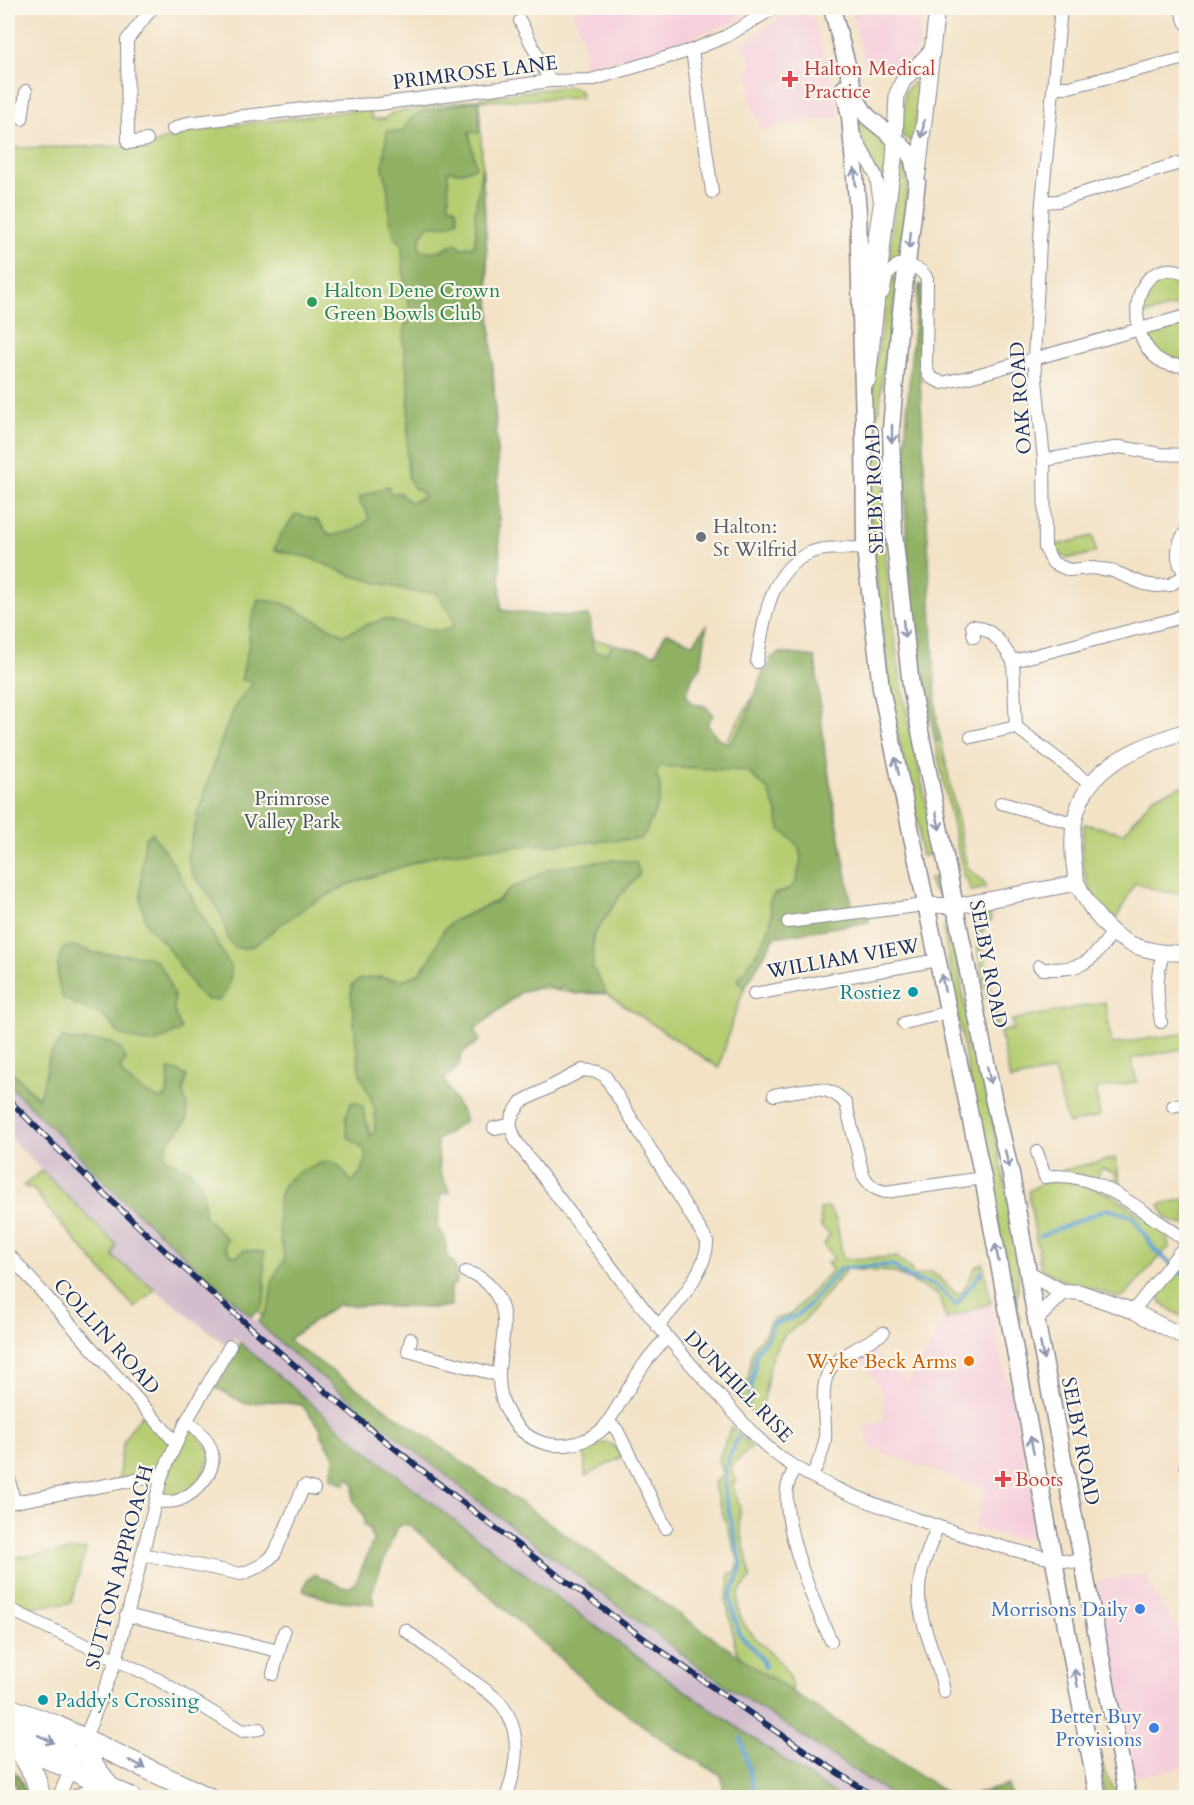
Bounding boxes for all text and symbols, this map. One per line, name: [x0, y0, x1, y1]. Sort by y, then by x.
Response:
street label: PRIMROSE LANE: [391, 49, 559, 96]
place label: Halton Medical Practice: [804, 55, 935, 105]
marker: Halton Medical Practice: [781, 70, 799, 88]
one-way arrow: [917, 119, 928, 138]
one-way arrow: [849, 168, 860, 188]
one-way arrow: [904, 230, 915, 250]
place label: Halton Dene Crown Green Bowls Club: [324, 277, 501, 327]
marker: Halton Dene Crown Green Bowls Club: [305, 295, 319, 309]
street label: OAK ROAD: [1003, 340, 1038, 455]
street label: SELBY ROAD: [859, 424, 890, 554]
one-way arrow: [886, 424, 897, 444]
place label: Halton: St Wilfrid: [713, 513, 798, 563]
marker: Halton: St Wilfrid: [694, 530, 708, 544]
one-way arrow: [899, 618, 910, 638]
one-way arrow: [891, 756, 902, 776]
park label: Primrose Valley Park: [243, 785, 341, 835]
one-way arrow: [933, 810, 944, 830]
street label: SELBY ROAD: [963, 898, 1014, 1030]
street label: WILLIAM VIEW: [764, 932, 922, 985]
one-way arrow: [937, 974, 948, 993]
place label: Rostiez: [840, 979, 901, 1006]
marker: Rostiez: [906, 985, 920, 999]
one-way arrow: [984, 1065, 995, 1084]
one-way arrow: [1002, 1150, 1014, 1169]
one-way arrow: [991, 1244, 1002, 1264]
street label: COLLIN ROAD: [47, 1272, 166, 1400]
street label: DUNHILL RISE: [678, 1325, 799, 1448]
one-way arrow: [1037, 1341, 1048, 1360]
place label: Wyke Beck Arms: [805, 1348, 957, 1375]
marker: Wyke Beck Arms: [962, 1354, 976, 1368]
street label: SELBY ROAD: [1055, 1375, 1106, 1507]
one-way arrow: [1026, 1436, 1037, 1455]
street label: SUTTON APPROACH: [79, 1462, 160, 1672]
place label: Boots: [1015, 1466, 1063, 1493]
marker: Boots: [996, 1472, 1010, 1486]
place label: Morrisons Daily: [991, 1596, 1128, 1623]
marker: Morrisons Daily: [1133, 1602, 1147, 1616]
one-way arrow: [1070, 1669, 1081, 1688]
place label: Paddy's Crossing: [55, 1687, 200, 1714]
marker: Paddy's Crossing: [36, 1693, 50, 1707]
place label: Better Buy Provisions: [1050, 1703, 1142, 1753]
marker: Better Buy Provisions: [1147, 1721, 1161, 1735]
one-way arrow: [36, 1734, 54, 1746]
one-way arrow: [127, 1759, 145, 1770]

